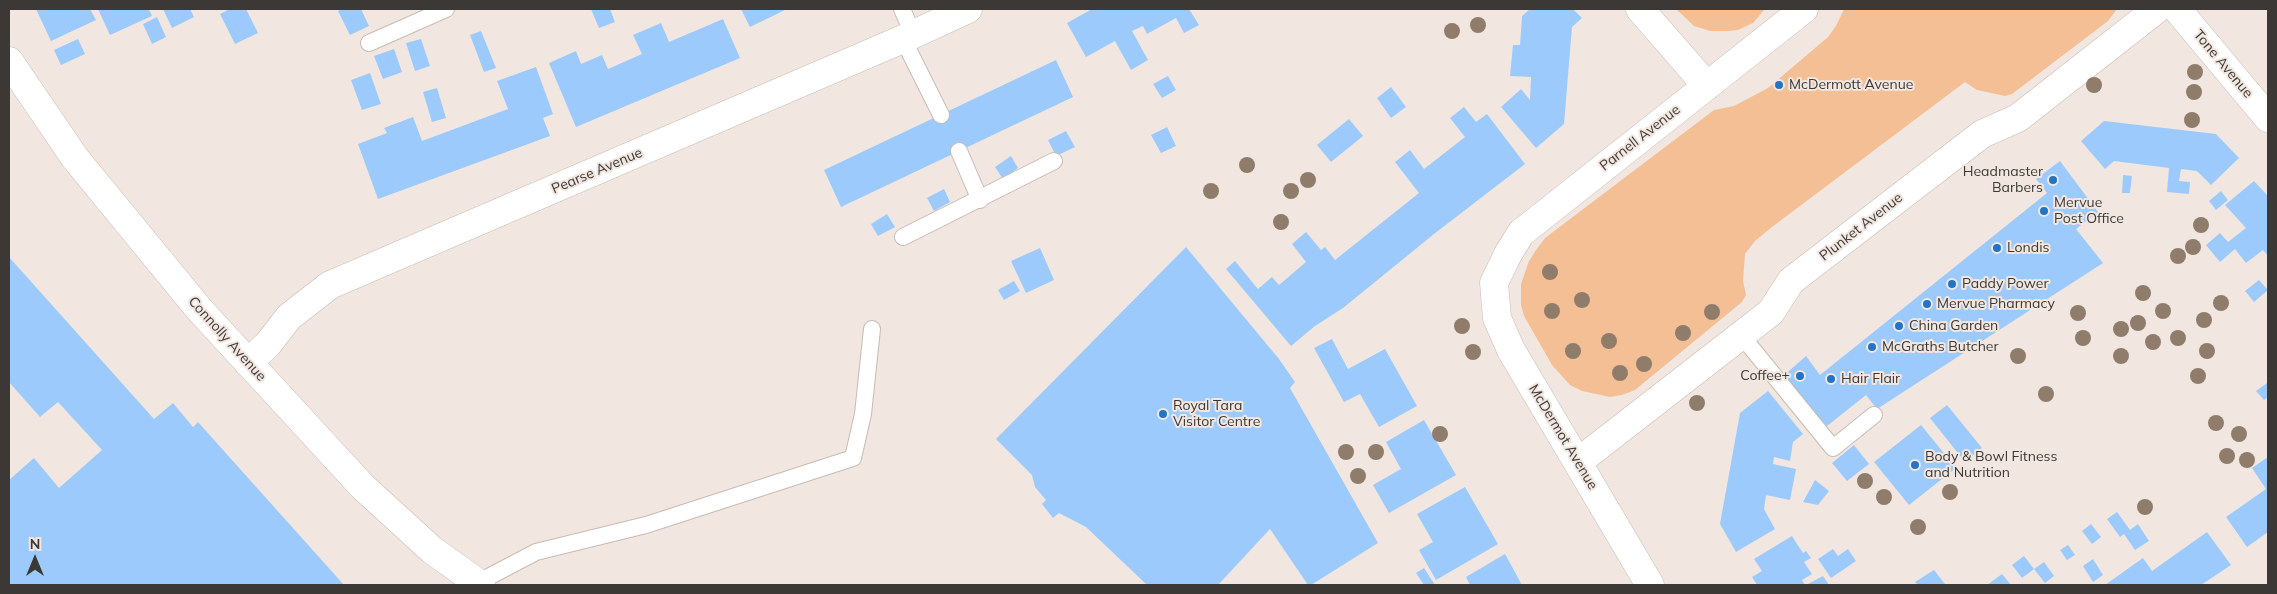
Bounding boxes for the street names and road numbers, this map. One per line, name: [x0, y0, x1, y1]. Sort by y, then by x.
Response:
street label: Tone Avenue: [2190, 27, 2256, 101]
street label: Parnell Avenue: [1597, 101, 1683, 175]
street label: Pearse Avenue: [549, 144, 645, 198]
street label: Plunket Avenue: [1816, 189, 1906, 265]
street label: Connolly Avenue: [185, 293, 269, 385]
street label: McDermot Avenue: [1525, 381, 1601, 493]

